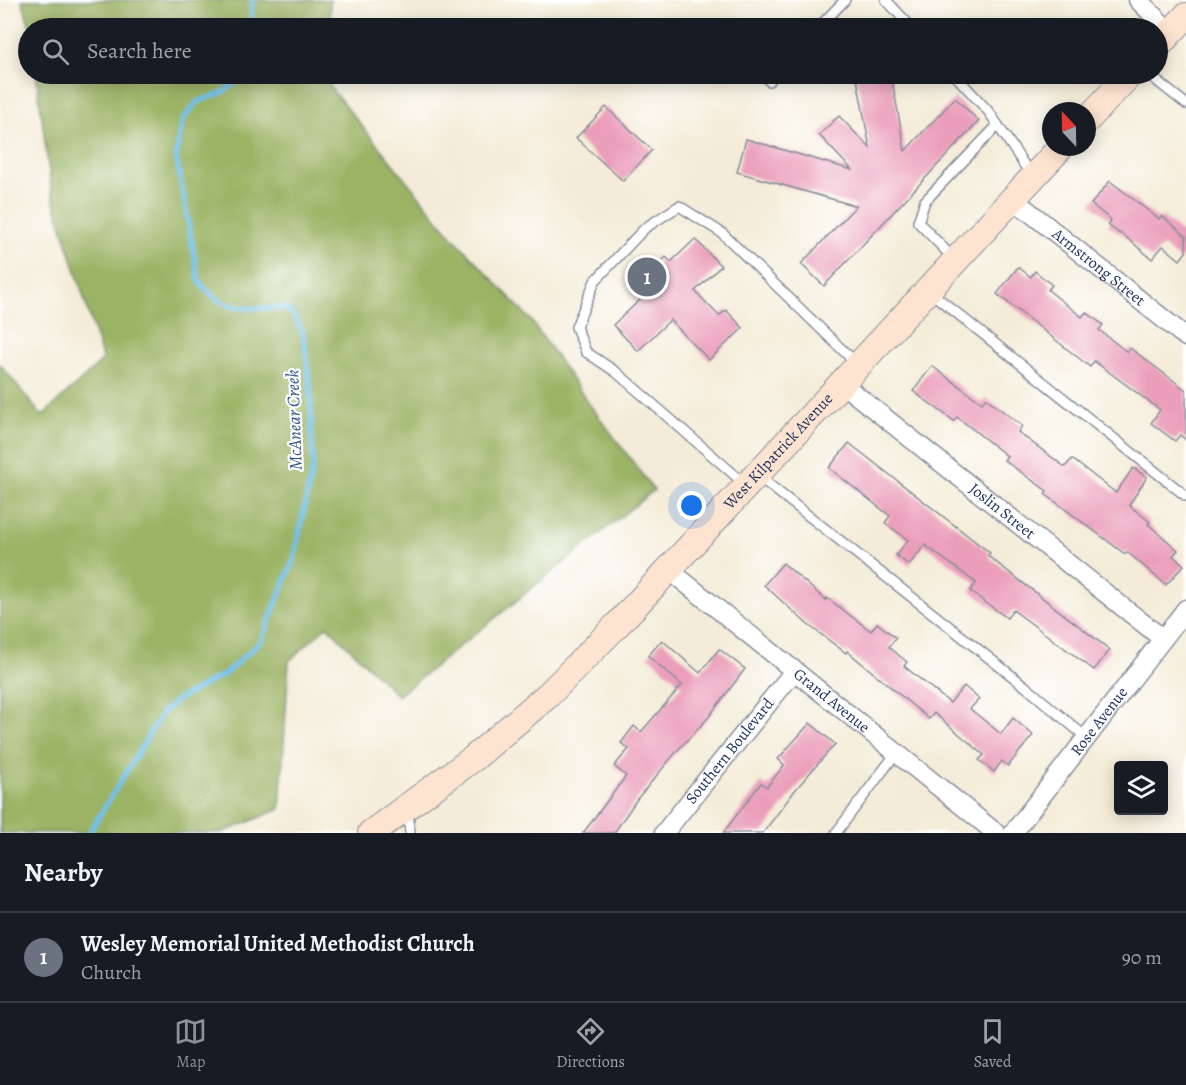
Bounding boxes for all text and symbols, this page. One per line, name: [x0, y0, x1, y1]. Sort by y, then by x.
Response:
search box: [18, 18, 1168, 84]
icon: search: [39, 35, 72, 68]
text: Search here: [87, 36, 192, 66]
north arrow: [1042, 102, 1096, 156]
street label: Armstrong Street: [1047, 223, 1150, 311]
pin: 1: [628, 254, 666, 300]
water label: McAnear Creek: [280, 369, 308, 471]
street label: West Kilpatrick Avenue: [718, 388, 838, 515]
street label: Joslin Street: [965, 478, 1040, 544]
your location: [677, 491, 706, 520]
street label: Grand Avenue: [789, 663, 874, 738]
street label: Rose Avenue: [1065, 682, 1133, 760]
street label: Southern Boulevard: [681, 693, 779, 809]
map controls: [1114, 761, 1168, 815]
button: layers: [1114, 761, 1168, 815]
text: Nearby: [24, 855, 103, 890]
text: Wesley Memorial United Methodist Church: [81, 929, 475, 959]
text: 1: [40, 944, 47, 971]
text: 90 m: [1122, 944, 1162, 971]
text: Church: [81, 959, 142, 986]
tab: Map: [174, 1015, 207, 1073]
tab: Directions: [556, 1015, 625, 1073]
tab: Saved: [974, 1015, 1012, 1073]

